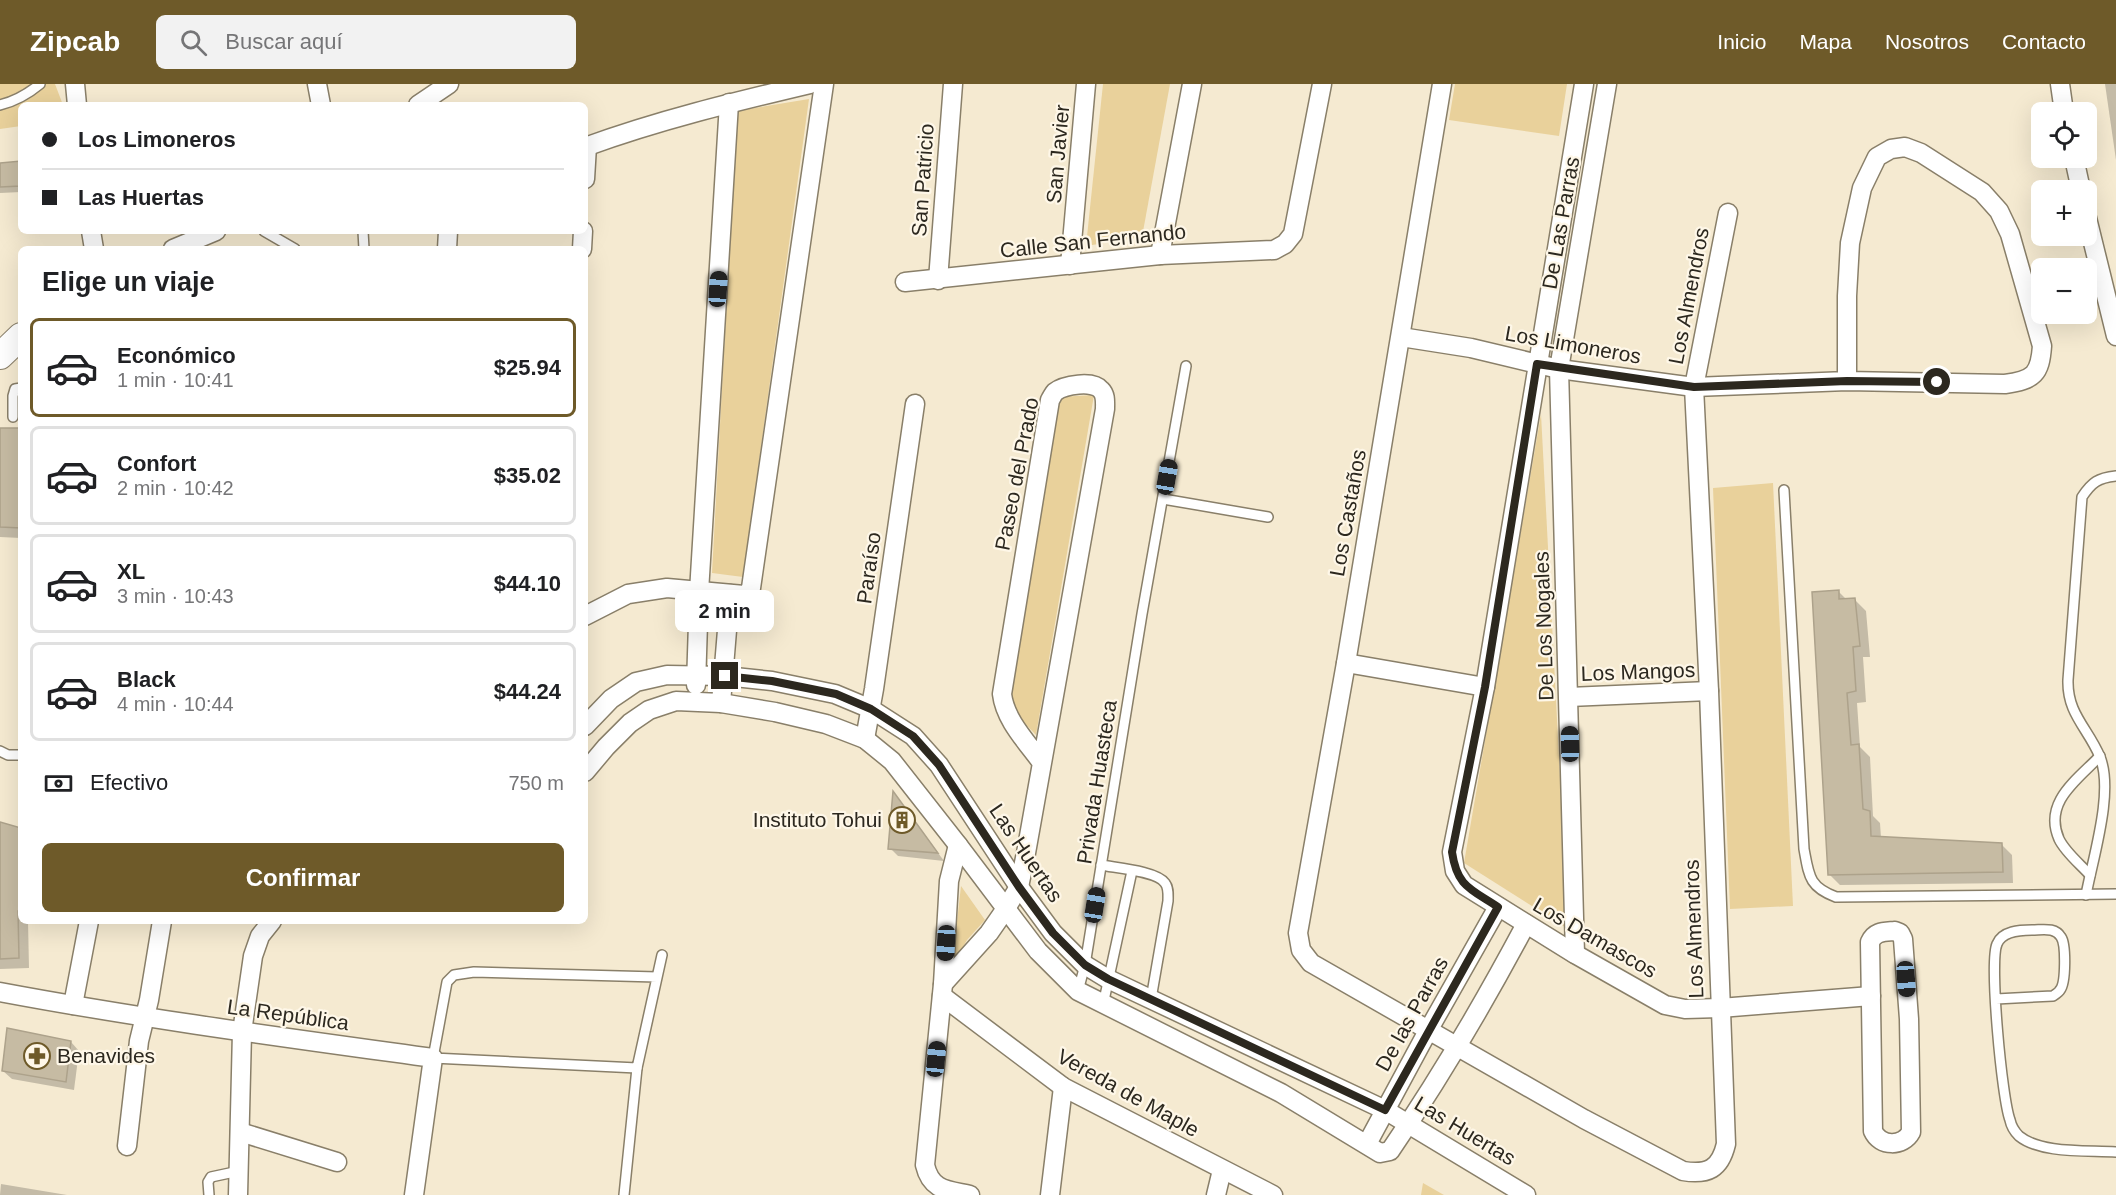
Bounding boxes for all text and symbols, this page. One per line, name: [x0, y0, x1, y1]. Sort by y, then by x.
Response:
search box: [156, 15, 576, 69]
text: Zipcab: [30, 26, 120, 57]
icon: search: [177, 26, 210, 59]
text: Buscar aquí: [225, 29, 343, 54]
text: Inicio: [1717, 30, 1766, 53]
text: Mapa: [1799, 30, 1852, 53]
text: Nosotros: [1885, 30, 1969, 53]
text: Contacto: [2002, 30, 2086, 53]
map controls: [2031, 102, 2097, 324]
button: locate: [2031, 102, 2097, 168]
street label: San Javier: [1042, 104, 1073, 204]
street label: San Patricio: [907, 123, 938, 237]
text: Los Limoneros: [78, 127, 236, 152]
street label: De Las Parras: [1538, 155, 1583, 291]
button: +: [2031, 180, 2097, 246]
text: Las Huertas: [78, 185, 204, 210]
street label: Calle San Fernando: [999, 219, 1187, 262]
street label: Los Almendros: [1664, 226, 1713, 366]
button: −: [2031, 258, 2097, 324]
text: Elige un viaje: [42, 267, 215, 297]
car: [708, 270, 728, 308]
street label: Los Limoneros: [1503, 321, 1643, 368]
icon: car: [45, 341, 99, 395]
text: Económico: [117, 343, 236, 368]
text: $25.94: [494, 355, 561, 380]
route start: [1923, 368, 1950, 395]
text: 1 min · 10:41: [117, 369, 234, 391]
street label: Paseo del Prado: [990, 395, 1043, 552]
street label: Los Castaños: [1325, 448, 1370, 578]
icon: car: [45, 449, 99, 503]
text: Confort: [117, 451, 196, 476]
car: [1155, 458, 1179, 496]
text: $35.02: [494, 463, 561, 488]
text: 2 min · 10:42: [117, 477, 234, 499]
street label: Paraíso: [852, 530, 885, 605]
street label: De Los Nogales: [1529, 551, 1558, 701]
icon: car: [45, 557, 99, 611]
text: XL: [117, 559, 145, 584]
text: $44.10: [494, 571, 561, 596]
text: 3 min · 10:43: [117, 585, 234, 607]
callout: 2 min: [676, 589, 774, 631]
text: 2 min: [698, 600, 751, 622]
street label: Los Mangos: [1580, 658, 1696, 685]
route end: [711, 662, 738, 689]
icon: car: [45, 665, 99, 719]
text: Black: [117, 667, 176, 692]
text: $44.24: [494, 679, 561, 704]
text: 4 min · 10:44: [117, 693, 234, 715]
street label: Privada Huasteca: [1072, 698, 1121, 866]
car: [1561, 726, 1579, 762]
icon: cash: [42, 767, 75, 800]
text: Efectivo: [90, 770, 168, 795]
text: 750 m: [508, 772, 564, 794]
street label: Las Huertas: [985, 799, 1068, 906]
building icon: Instituto Tohui: [887, 805, 917, 835]
place label: Instituto Tohui: [753, 808, 882, 831]
button: Confirmar: [42, 843, 564, 912]
street label: Los Almendros: [1680, 859, 1707, 999]
car: [1083, 886, 1107, 924]
street label: Los Damascos: [1529, 893, 1661, 982]
car: [936, 925, 956, 961]
street label: De las Parras: [1371, 953, 1452, 1075]
car: [1896, 960, 1916, 998]
street label: La República: [226, 995, 351, 1034]
car: [925, 1040, 947, 1078]
pharmacy icon: Benavides: [22, 1041, 52, 1071]
place label: Benavides: [57, 1044, 155, 1067]
street label: Vereda de Maple: [1053, 1044, 1203, 1141]
street label: Las Huertas: [1411, 1092, 1520, 1170]

